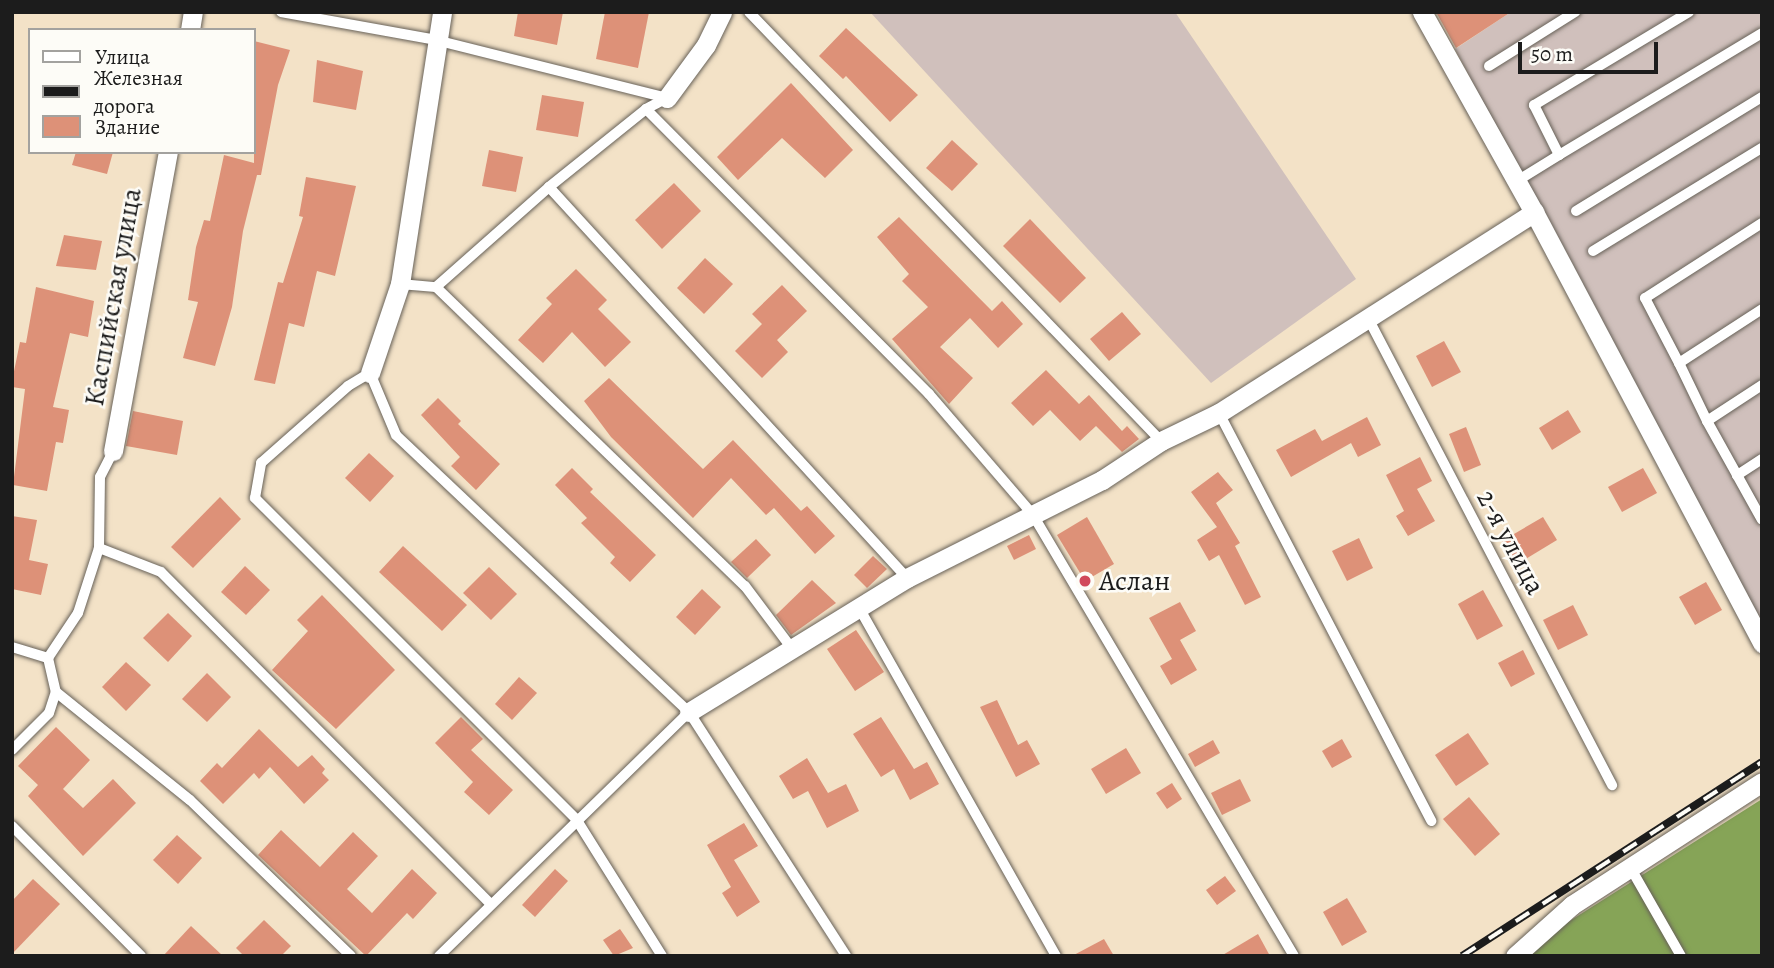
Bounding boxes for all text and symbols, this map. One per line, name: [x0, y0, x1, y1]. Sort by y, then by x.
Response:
legend: [28, 28, 256, 154]
scale bar: [1522, 28, 1662, 72]
text: 50 m: [1531, 40, 1573, 68]
text: Улица: [95, 43, 150, 71]
text: Железная дорога: [94, 64, 183, 120]
text: Здание: [95, 113, 160, 141]
street label: Каспийская улица: [77, 185, 149, 409]
street label: 2-я улица: [1469, 484, 1553, 600]
place label: Аслан: [1099, 564, 1170, 598]
marker: Аслан: [1077, 573, 1093, 589]

